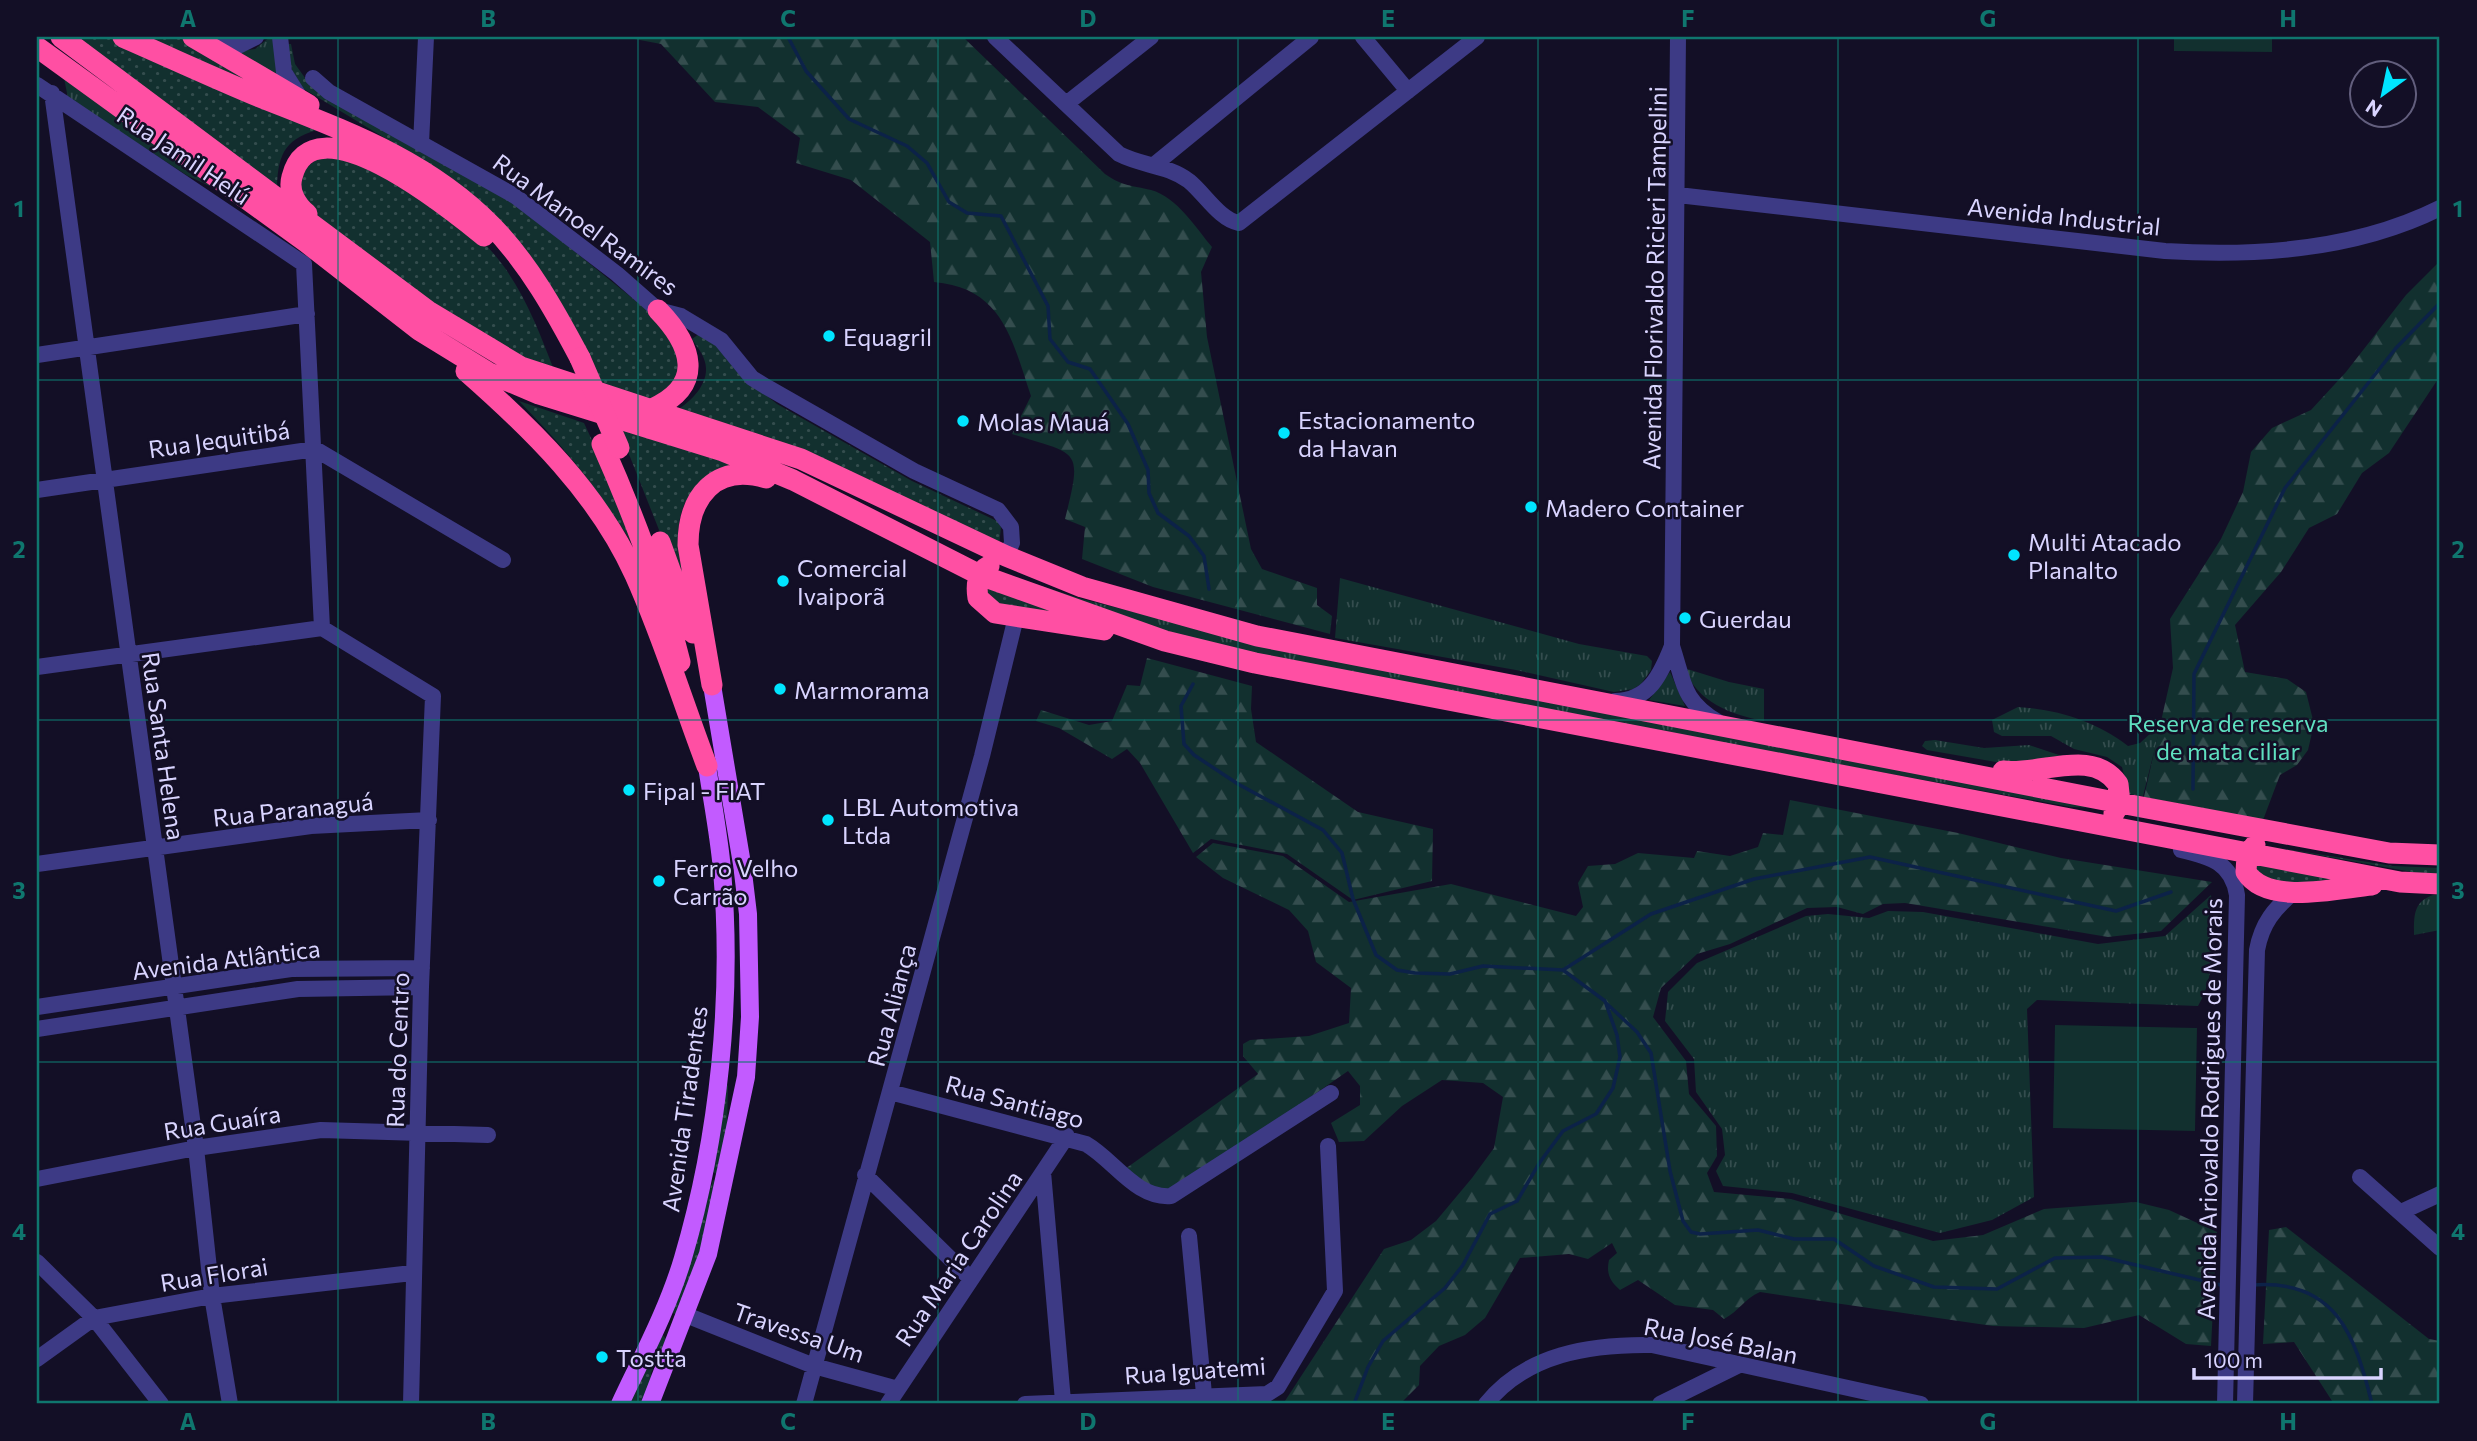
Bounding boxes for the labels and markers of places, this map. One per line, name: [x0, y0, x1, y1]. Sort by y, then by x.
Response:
place label: Equagril: [843, 322, 932, 351]
marker: Equagril: [821, 328, 837, 344]
place label: Estacionamento da Havan: [1298, 405, 1475, 462]
place label: Molas Mauá: [977, 407, 1110, 436]
marker: Molas Mauá: [955, 413, 971, 429]
marker: Estacionamento da Havan: [1276, 425, 1292, 441]
place label: Madero Container: [1545, 493, 1744, 522]
marker: Madero Container: [1523, 499, 1539, 515]
place label: Multi Atacado Planalto: [2028, 527, 2182, 584]
marker: Multi Atacado Planalto: [2006, 547, 2022, 563]
place label: Comercial Ivaiporã: [797, 553, 907, 610]
marker: Comercial Ivaiporã: [775, 573, 791, 589]
place label: Guerdau: [1699, 604, 1792, 633]
marker: Guerdau: [1677, 610, 1693, 626]
place label: Marmorama: [794, 675, 930, 704]
marker: Marmorama: [772, 681, 788, 697]
place label: Fipal - FIAT: [643, 776, 765, 805]
marker: Fipal - FIAT: [621, 782, 637, 798]
place label: LBL Automotiva Ltda: [842, 792, 1019, 849]
marker: LBL Automotiva Ltda: [820, 812, 836, 828]
place label: Ferro Velho Carrão: [673, 853, 798, 910]
marker: Ferro Velho Carrão: [651, 873, 667, 889]
place label: Tostta: [616, 1343, 687, 1372]
marker: Tostta: [594, 1349, 610, 1365]

